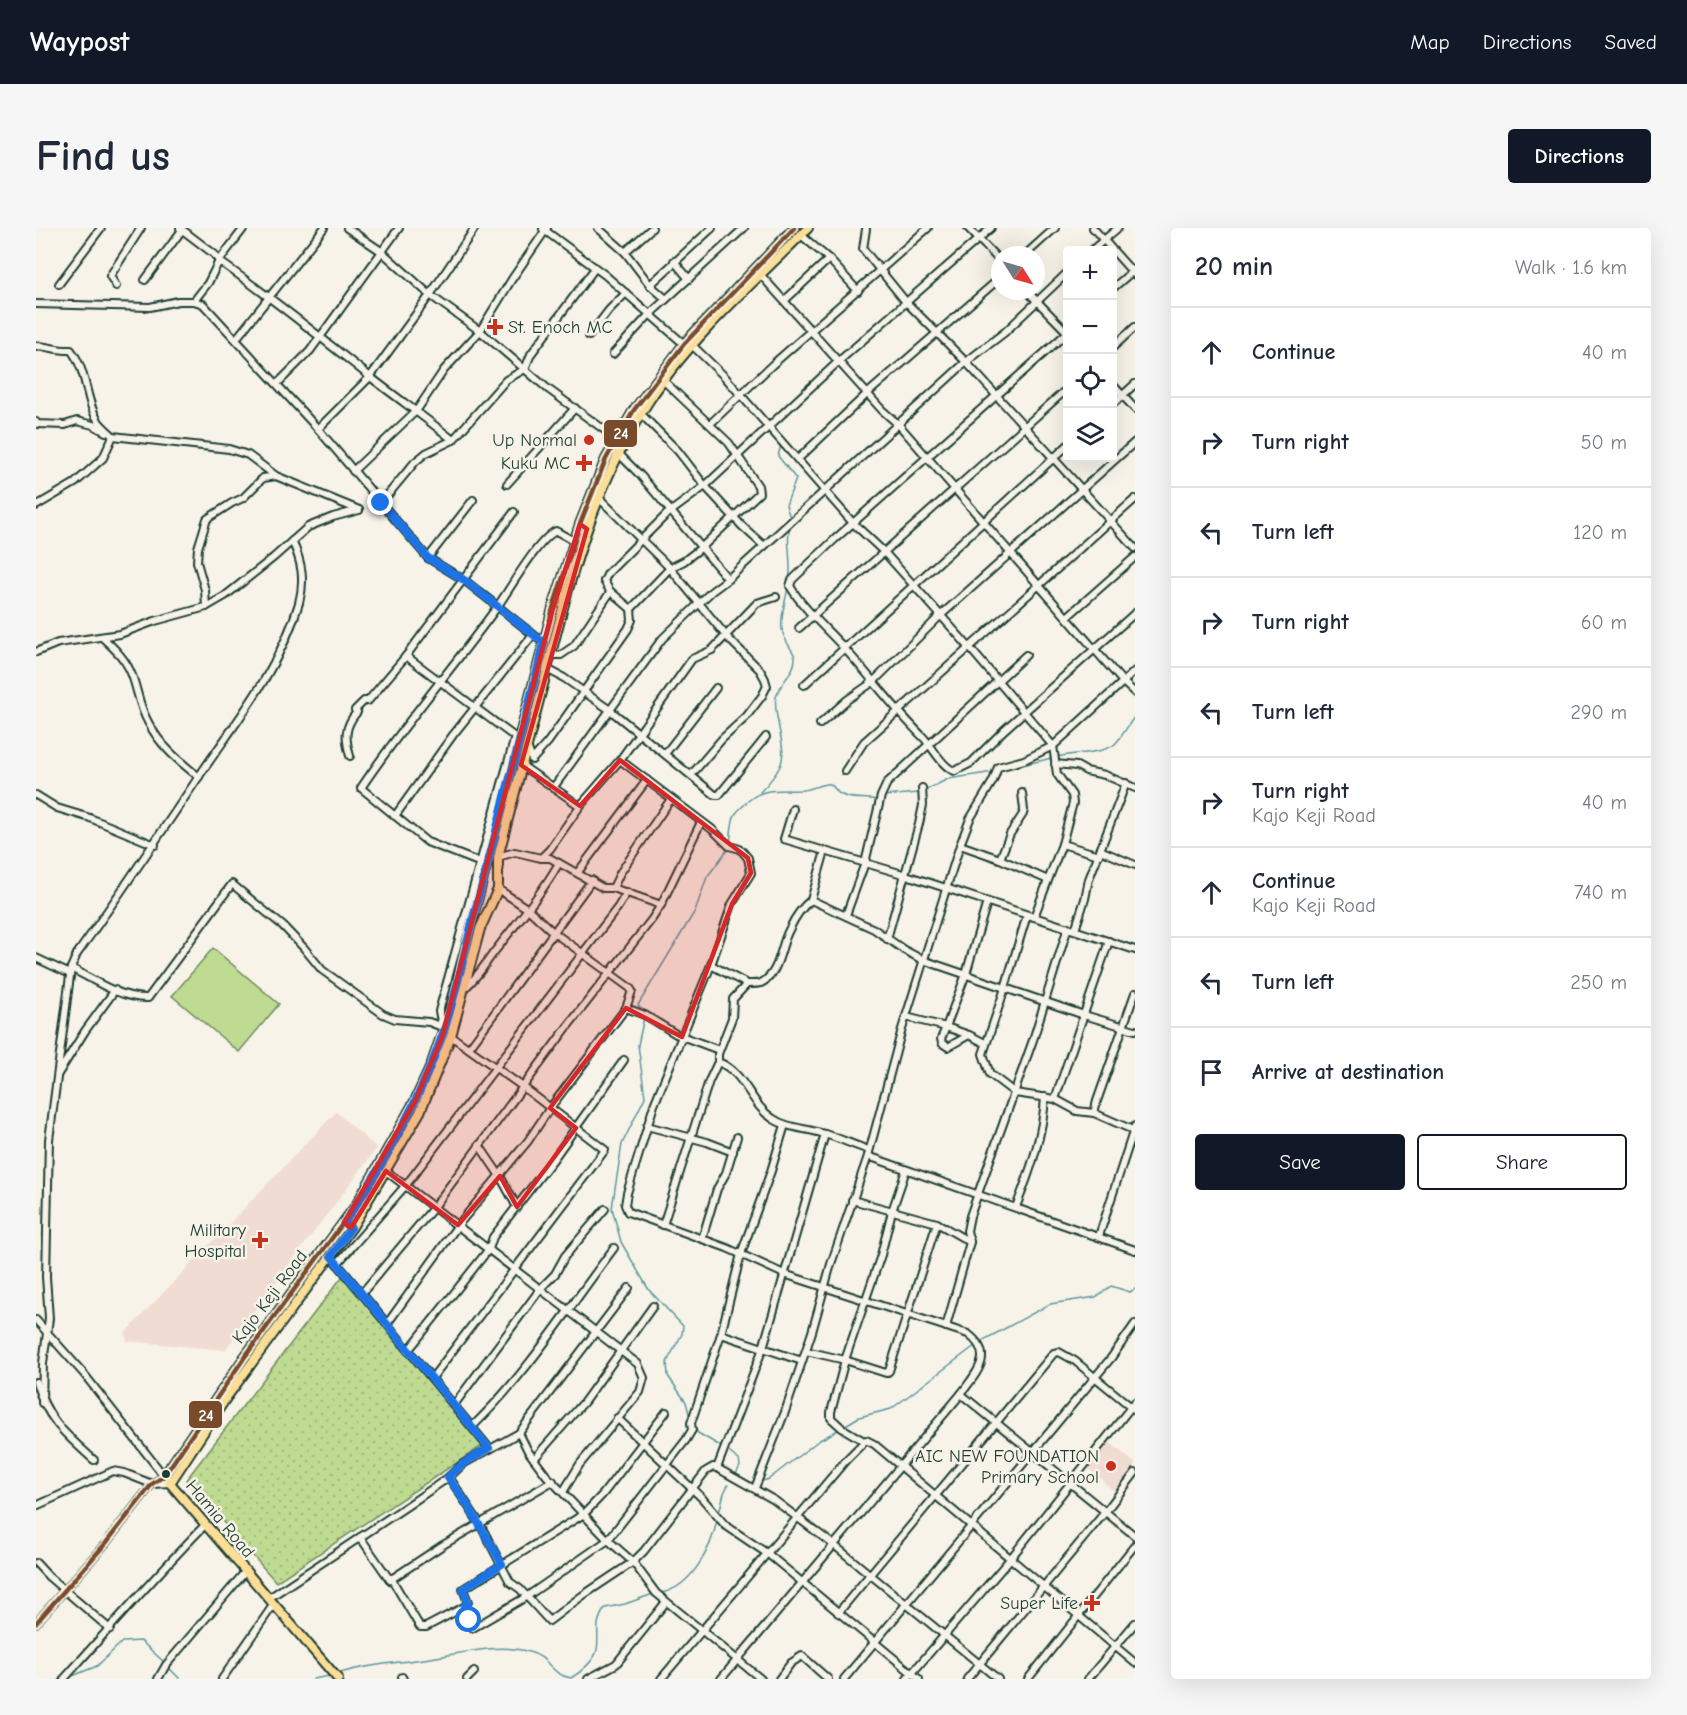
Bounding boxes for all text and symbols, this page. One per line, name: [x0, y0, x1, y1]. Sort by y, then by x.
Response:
text: Waypost: [30, 26, 130, 58]
text: Map: [1410, 30, 1450, 54]
text: Directions: [1483, 30, 1572, 54]
text: Saved: [1605, 30, 1657, 54]
button: Directions: [1508, 129, 1651, 183]
text: Find us: [36, 132, 170, 181]
north arrow: [991, 246, 1045, 300]
map controls: [1063, 246, 1117, 462]
button: +: [1063, 246, 1117, 300]
text: 20 min: [1195, 252, 1273, 282]
text: Walk · 1.6 km: [1515, 256, 1627, 279]
button: −: [1063, 300, 1117, 354]
place label: St. Enoch MC: [508, 317, 613, 338]
marker: St. Enoch MC: [486, 318, 504, 336]
icon: ahead: [1195, 336, 1228, 369]
text: Continue: [1252, 339, 1335, 365]
text: 40 m: [1582, 341, 1627, 364]
button: locate: [1063, 354, 1117, 408]
button: layers: [1063, 408, 1117, 462]
line badge: 24: [603, 419, 638, 448]
text: 24: [614, 425, 629, 443]
icon: right: [1195, 426, 1228, 459]
text: Turn right: [1252, 429, 1349, 455]
place label: Up Normal: [492, 430, 577, 451]
text: 50 m: [1581, 431, 1627, 454]
marker: Up Normal: [582, 433, 596, 447]
place label: Kuku MC: [501, 453, 570, 474]
marker: Kuku MC: [575, 454, 593, 472]
route end: [367, 489, 393, 515]
icon: left: [1195, 516, 1228, 549]
text: Turn left: [1252, 519, 1334, 545]
text: 120 m: [1573, 521, 1627, 544]
icon: right: [1195, 606, 1228, 639]
text: Turn right: [1252, 609, 1349, 635]
text: 60 m: [1581, 611, 1627, 634]
icon: left: [1195, 696, 1228, 729]
text: Turn left: [1252, 699, 1334, 725]
text: 290 m: [1571, 701, 1627, 724]
text: Turn right: [1252, 778, 1349, 804]
icon: right: [1195, 786, 1228, 819]
text: 40 m: [1582, 791, 1627, 814]
text: Kajo Keji Road: [1252, 804, 1376, 827]
text: Continue: [1252, 868, 1335, 894]
icon: ahead: [1195, 876, 1228, 909]
text: 740 m: [1574, 881, 1627, 904]
text: Kajo Keji Road: [1252, 894, 1376, 917]
icon: left: [1195, 966, 1228, 999]
text: Turn left: [1252, 969, 1334, 995]
text: 250 m: [1570, 971, 1627, 994]
icon: arrive: [1195, 1056, 1228, 1089]
text: Arrive at destination: [1252, 1059, 1444, 1085]
button: Save: [1195, 1134, 1405, 1190]
button: Share: [1417, 1134, 1627, 1190]
place label: Military Hospital: [185, 1220, 247, 1262]
marker: Military Hospital: [251, 1231, 269, 1249]
street label: Kajo Keji Road: [228, 1246, 312, 1348]
line badge: 24: [188, 1400, 223, 1429]
text: 24: [199, 1407, 214, 1425]
place label: AIC NEW FOUNDATION Primary School: [915, 1446, 1099, 1488]
marker: AIC NEW FOUNDATION Primary School: [1104, 1459, 1118, 1473]
unlabelled marker: [160, 1468, 172, 1480]
street label: Hamia Road: [181, 1476, 259, 1562]
place label: Super Life: [1000, 1593, 1078, 1614]
marker: Super Life: [1083, 1594, 1101, 1612]
route start: [455, 1606, 481, 1632]

